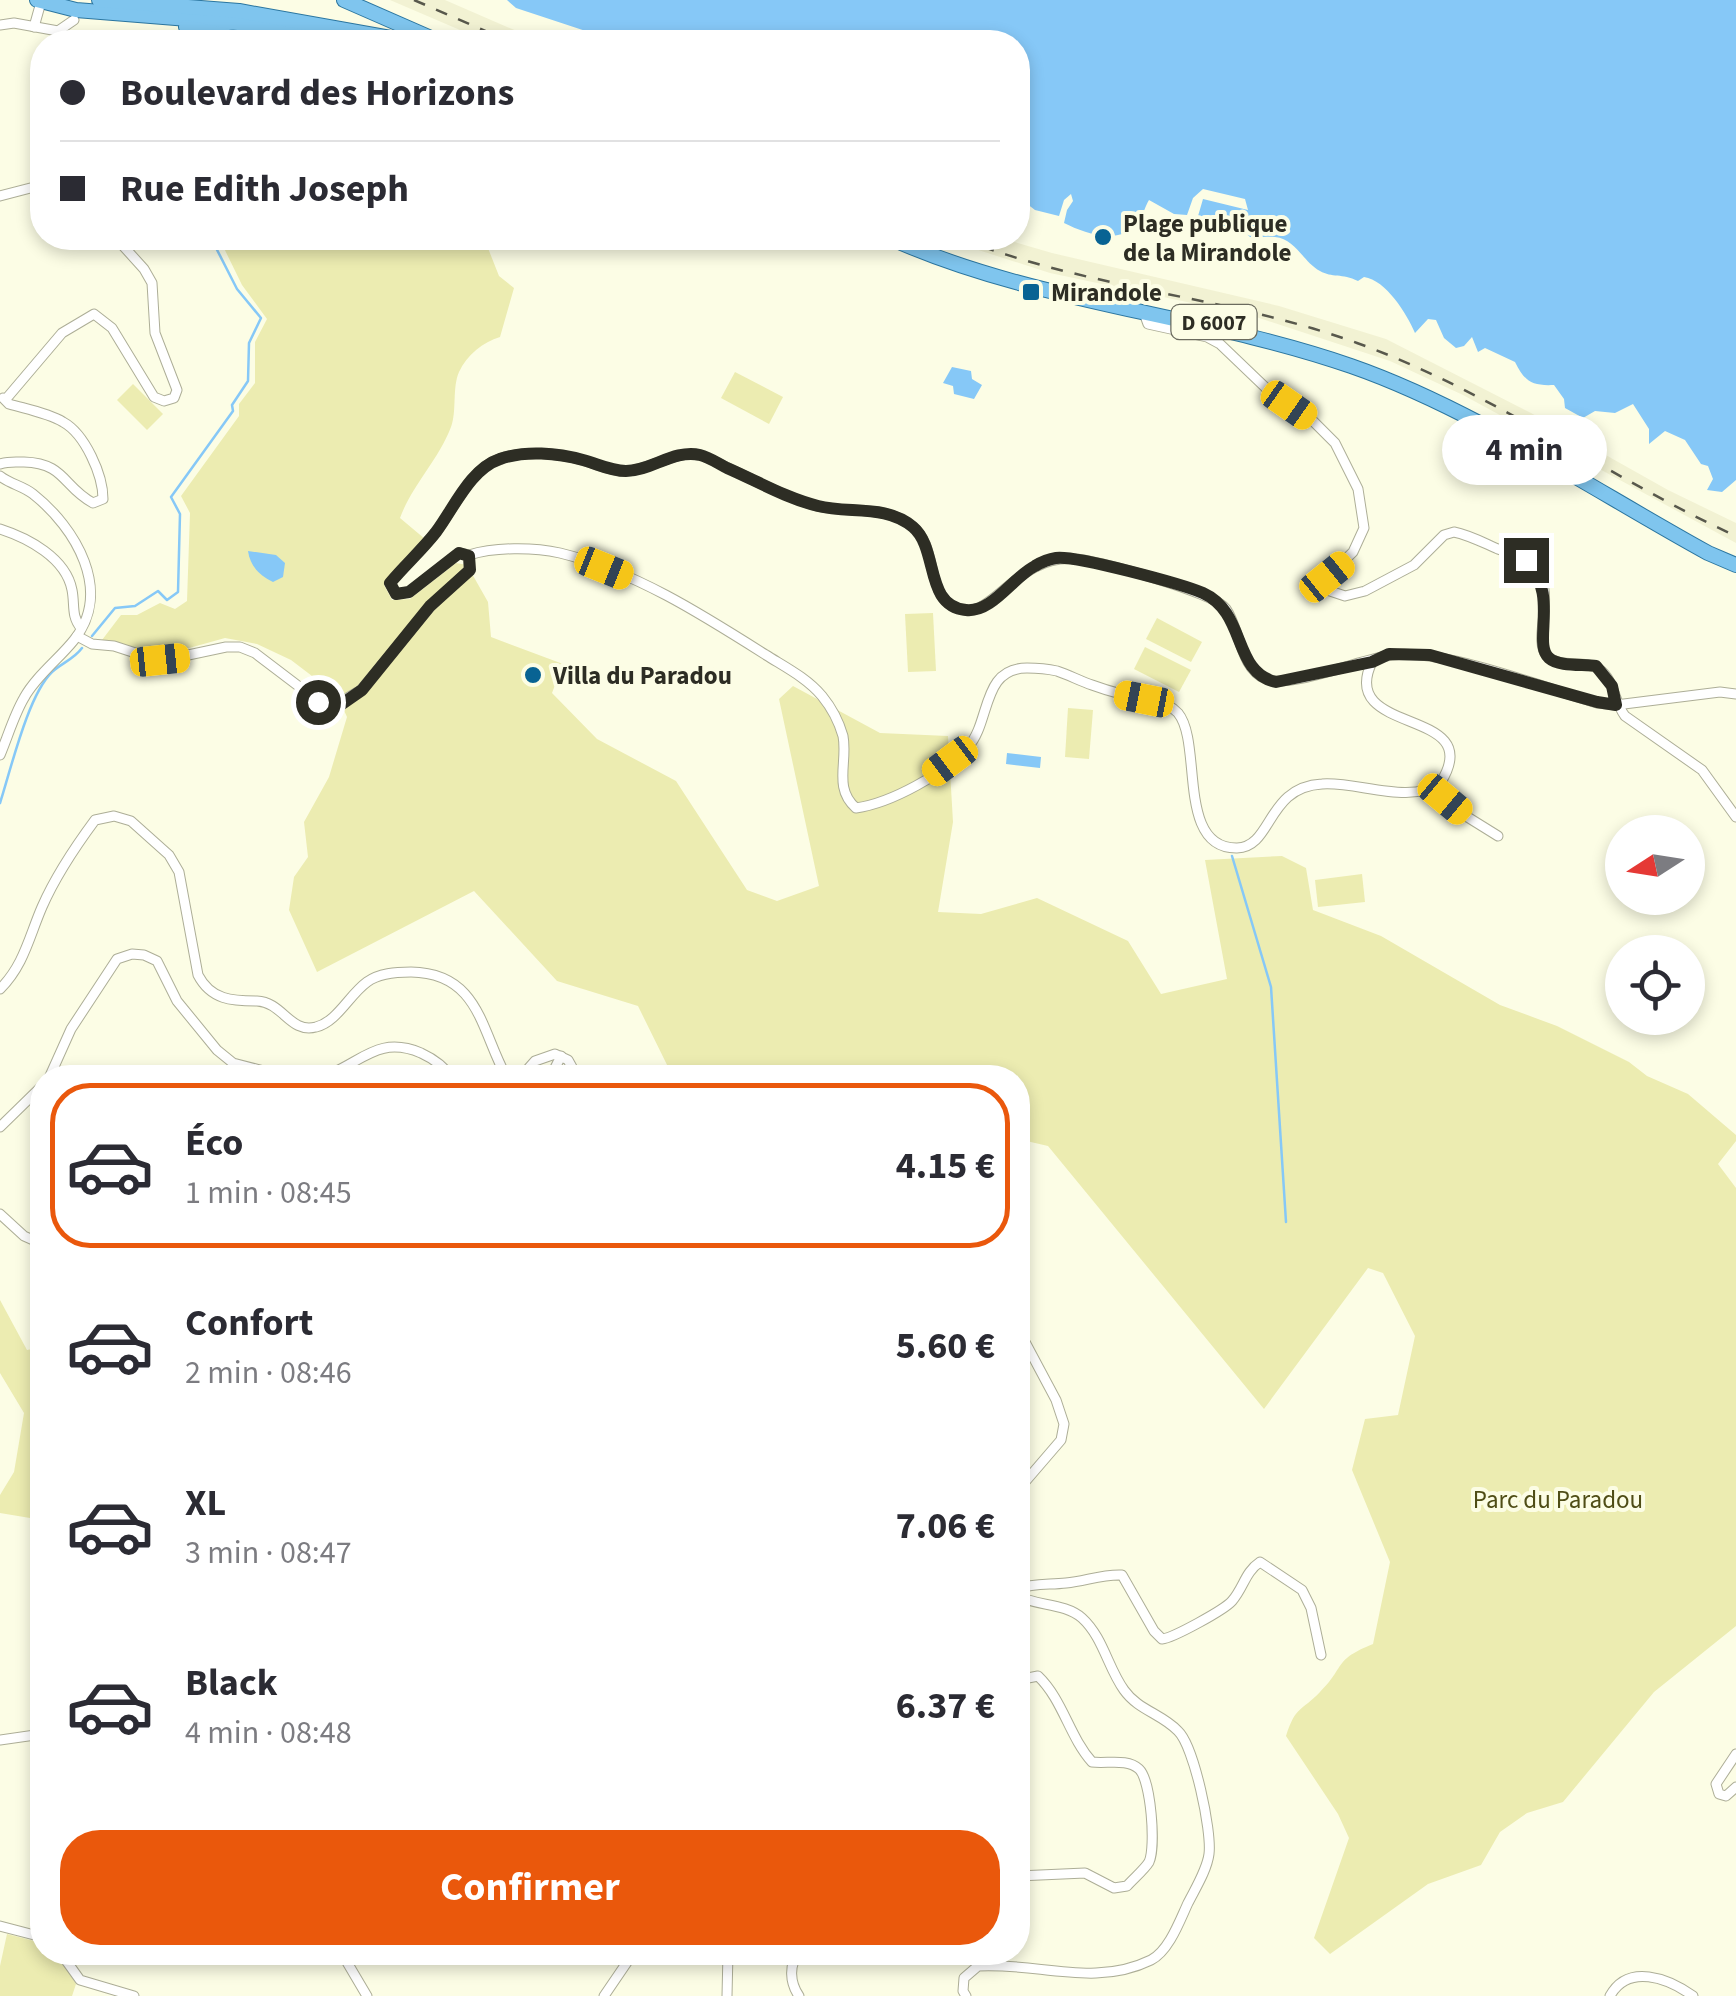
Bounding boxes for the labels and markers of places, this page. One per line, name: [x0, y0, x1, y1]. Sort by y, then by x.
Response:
place label: Plage publique de la Mirandole: [1123, 206, 1292, 271]
marker: Plage publique de la Mirandole: [1092, 226, 1114, 248]
place label: Mirandole: [1051, 275, 1162, 311]
marker: Mirandole: [1020, 281, 1042, 303]
place label: Villa du Paradou: [552, 658, 732, 694]
marker: Villa du Paradou: [522, 664, 544, 686]

